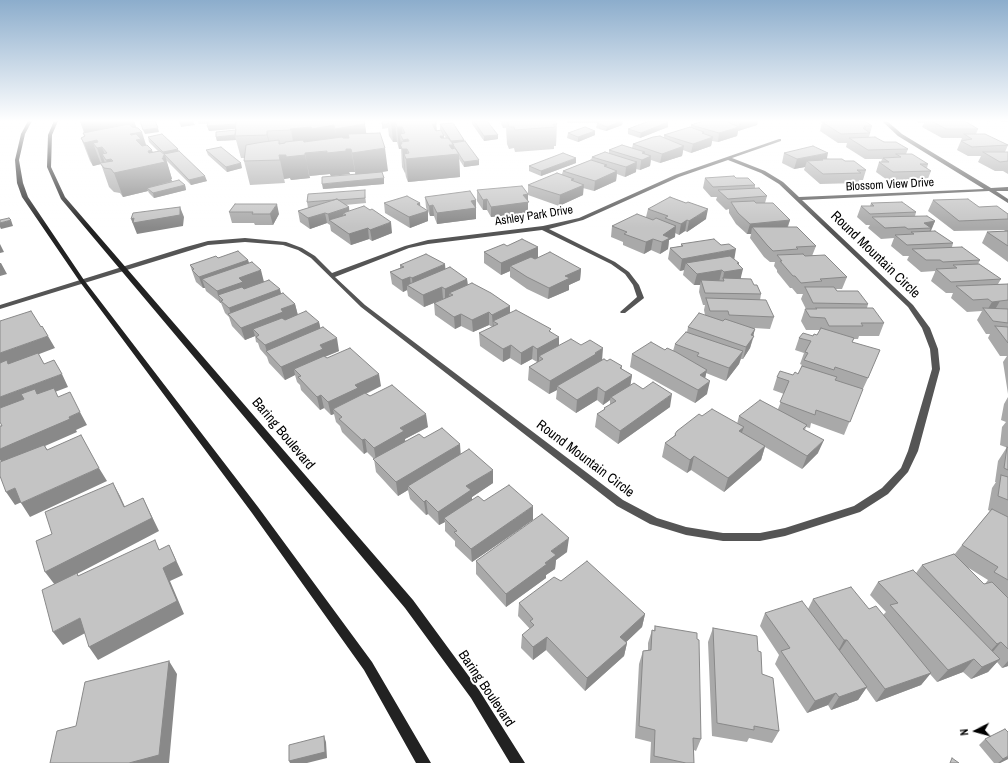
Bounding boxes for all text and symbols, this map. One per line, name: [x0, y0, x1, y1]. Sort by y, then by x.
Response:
street label: Blossom View Drive: [845, 175, 935, 195]
street label: Ashley Park Drive: [494, 203, 574, 229]
street label: Round Mountain Circle: [827, 208, 923, 302]
street label: Baring Boulevard: [248, 395, 318, 473]
street label: Round Mountain Circle: [533, 417, 637, 501]
street label: Baring Boulevard: [454, 648, 518, 730]
north arrow: [956, 711, 996, 751]
text: N: [957, 728, 971, 736]

